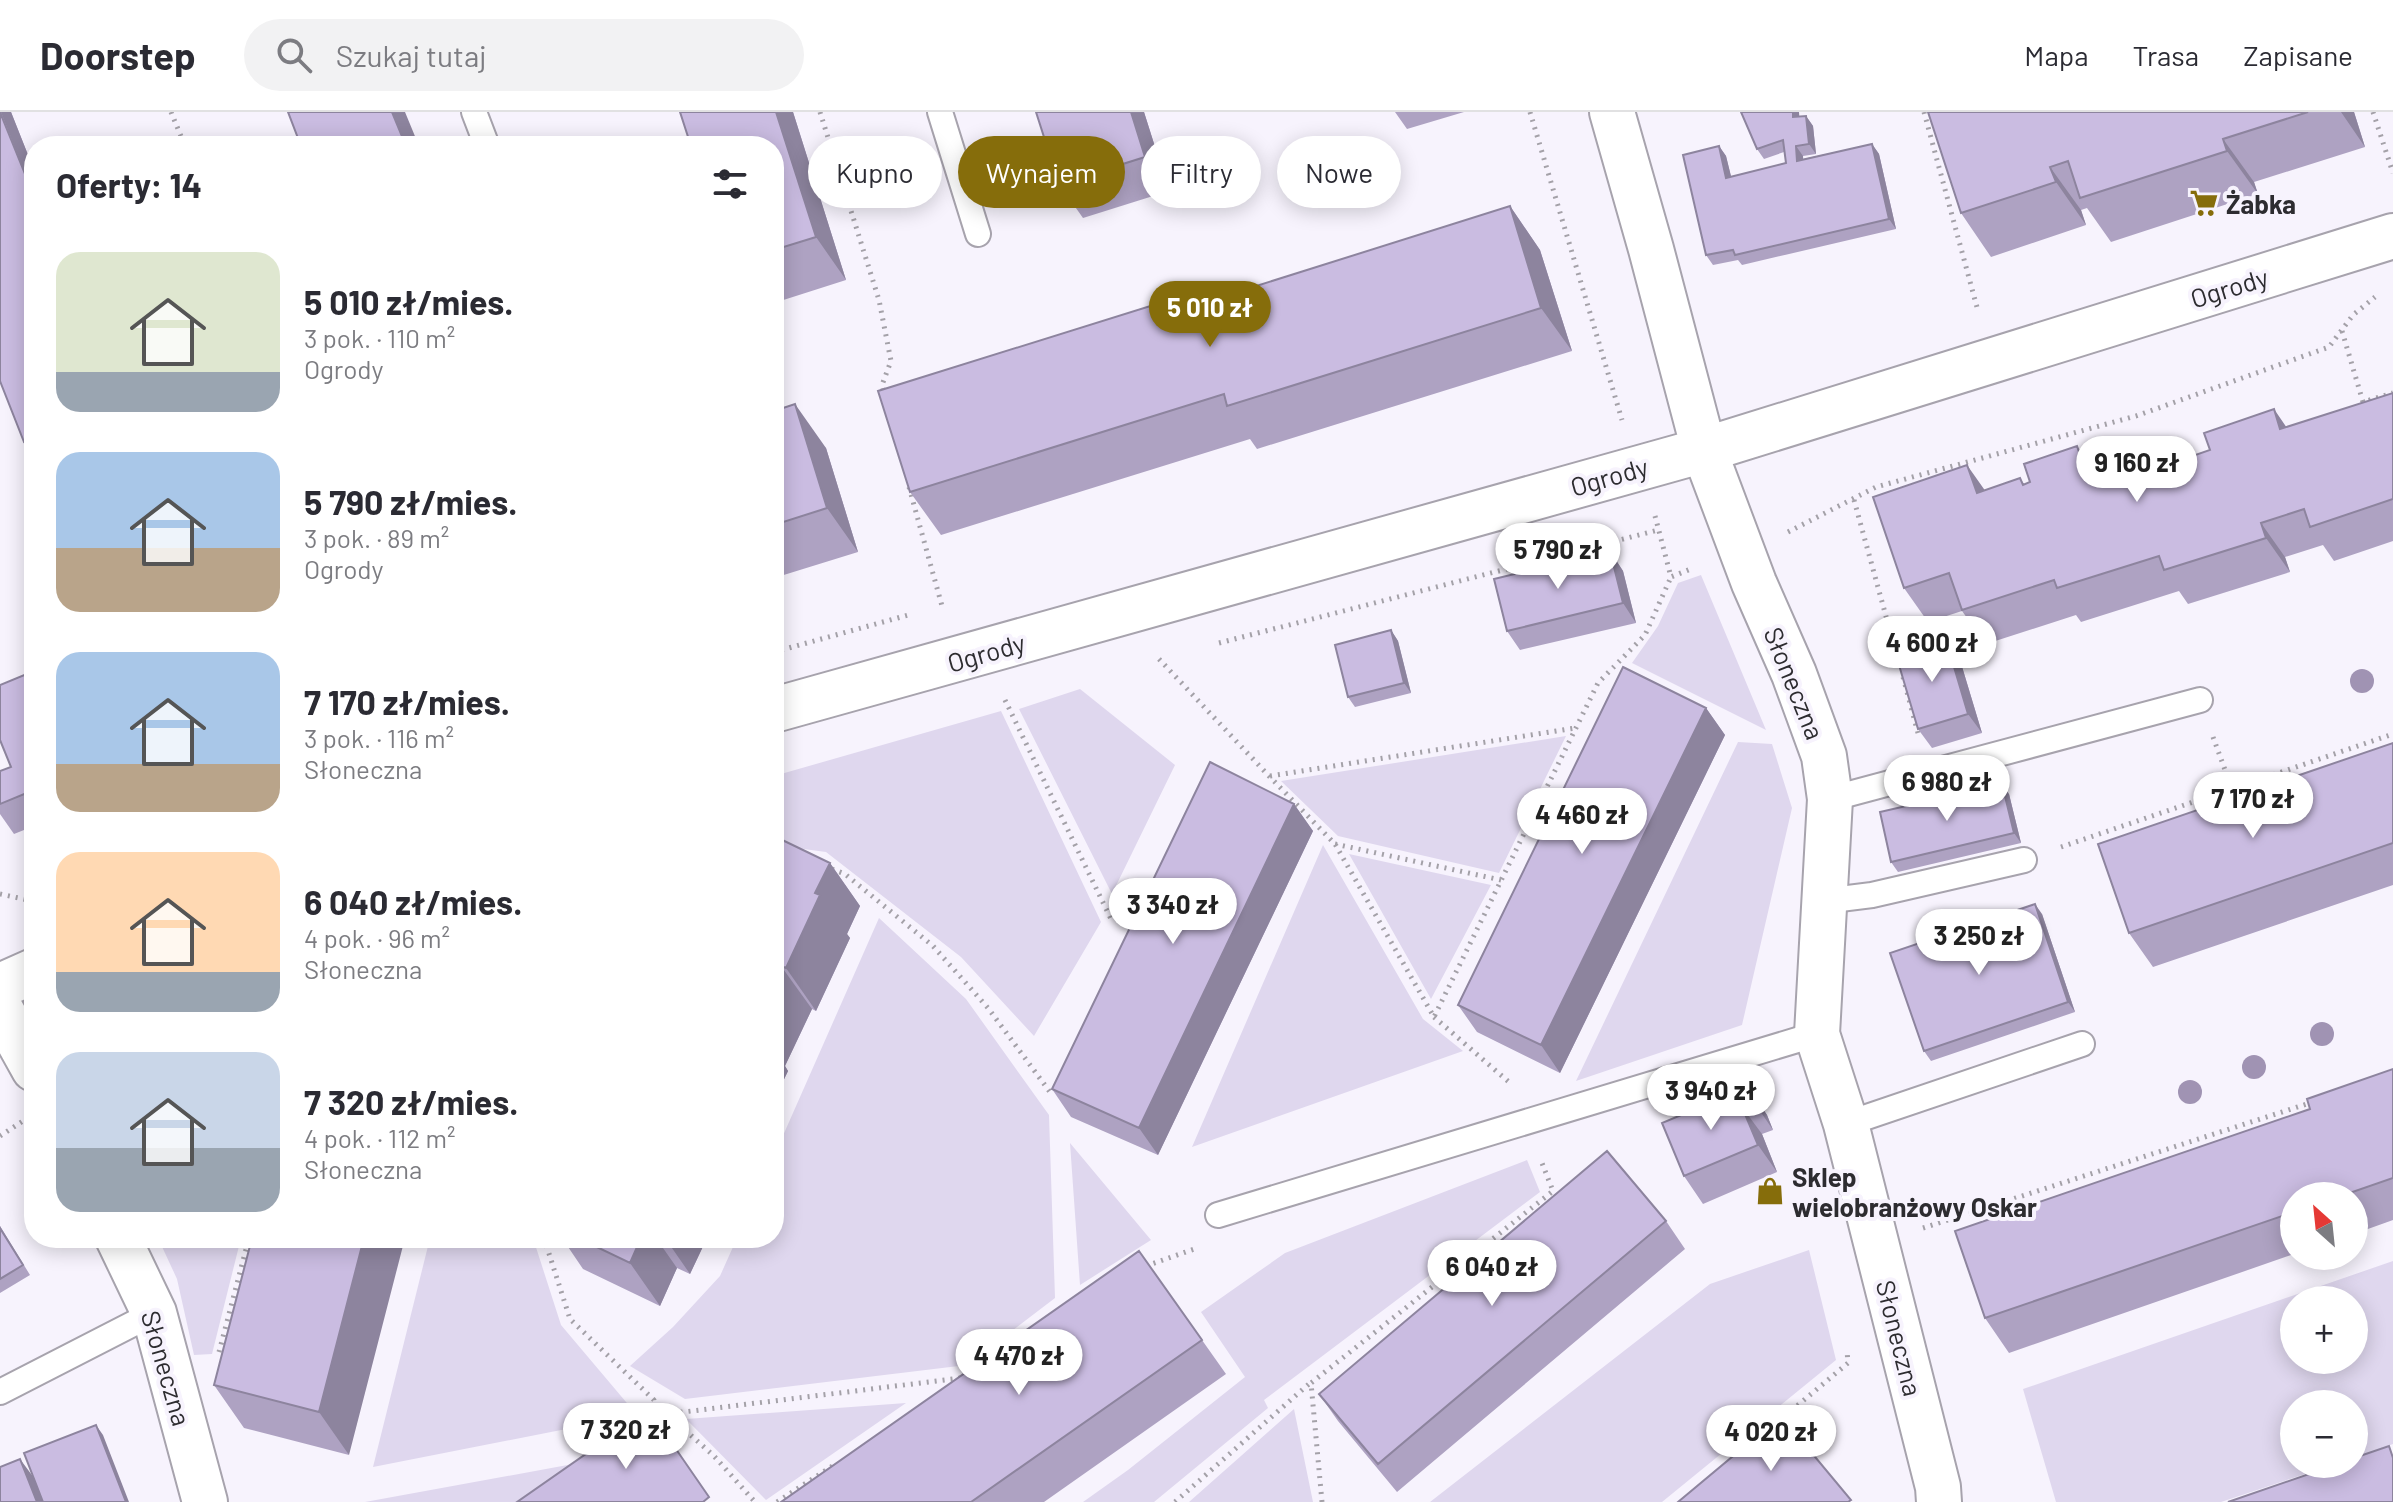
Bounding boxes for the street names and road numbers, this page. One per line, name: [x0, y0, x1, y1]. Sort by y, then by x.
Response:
street label: Ogrody: [2186, 261, 2272, 313]
street label: Ogrody: [1567, 450, 1651, 502]
street label: Słoneczna: [1758, 622, 1832, 744]
street label: Ogrody: [944, 626, 1028, 678]
street label: Słoneczna: [1871, 1277, 1929, 1399]
street label: Słoneczna: [136, 1307, 198, 1429]

